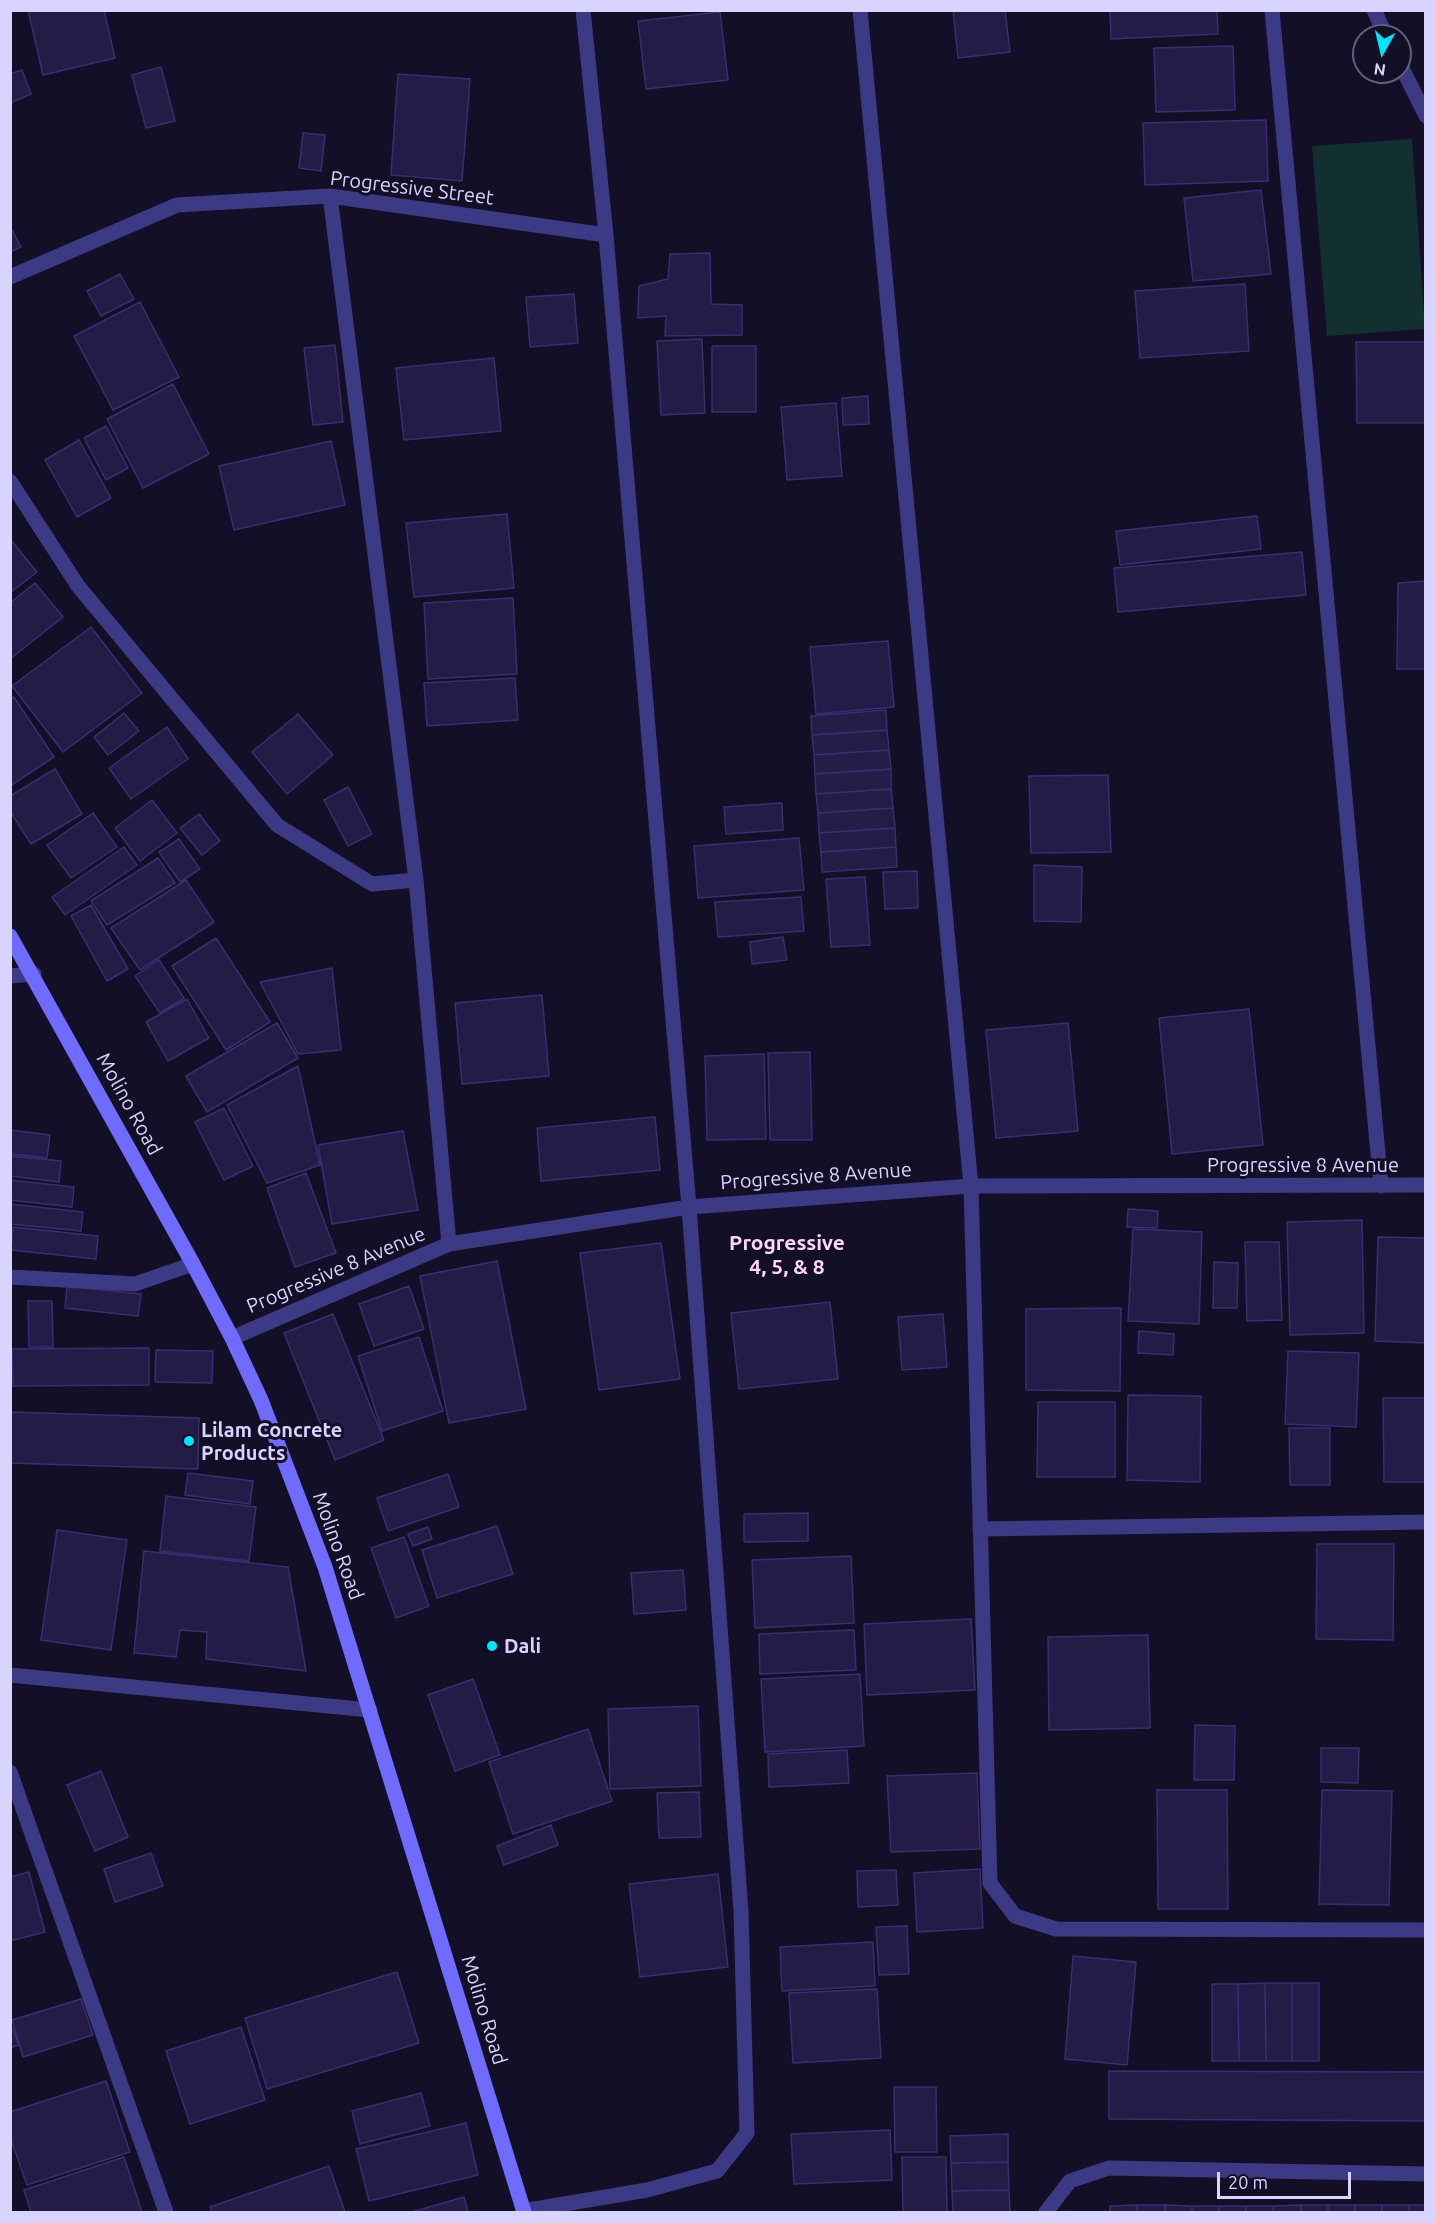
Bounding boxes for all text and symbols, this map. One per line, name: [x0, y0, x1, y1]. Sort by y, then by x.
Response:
north arrow: [1352, 24, 1412, 84]
text: N: [1373, 60, 1387, 80]
street label: Progressive Street: [329, 166, 495, 210]
street label: Molino Road: [91, 1049, 167, 1159]
street label: Progressive 8 Avenue: [1207, 1153, 1399, 1177]
street label: Progressive 8 Avenue: [719, 1157, 913, 1195]
street label: Progressive 8 Avenue: [243, 1221, 429, 1319]
district label: Progressive 4, 5, & 8: [729, 1230, 845, 1280]
place label: Lilam Concrete Products: [201, 1418, 342, 1465]
marker: Lilam Concrete Products: [182, 1434, 196, 1448]
street label: Molino Road: [307, 1489, 369, 1603]
place label: Dali: [504, 1634, 541, 1658]
marker: Dali: [485, 1639, 499, 1653]
street label: Molino Road: [456, 1952, 512, 2068]
scale bar: [1220, 2160, 1354, 2198]
text: 20 m: [1228, 2172, 1268, 2192]

